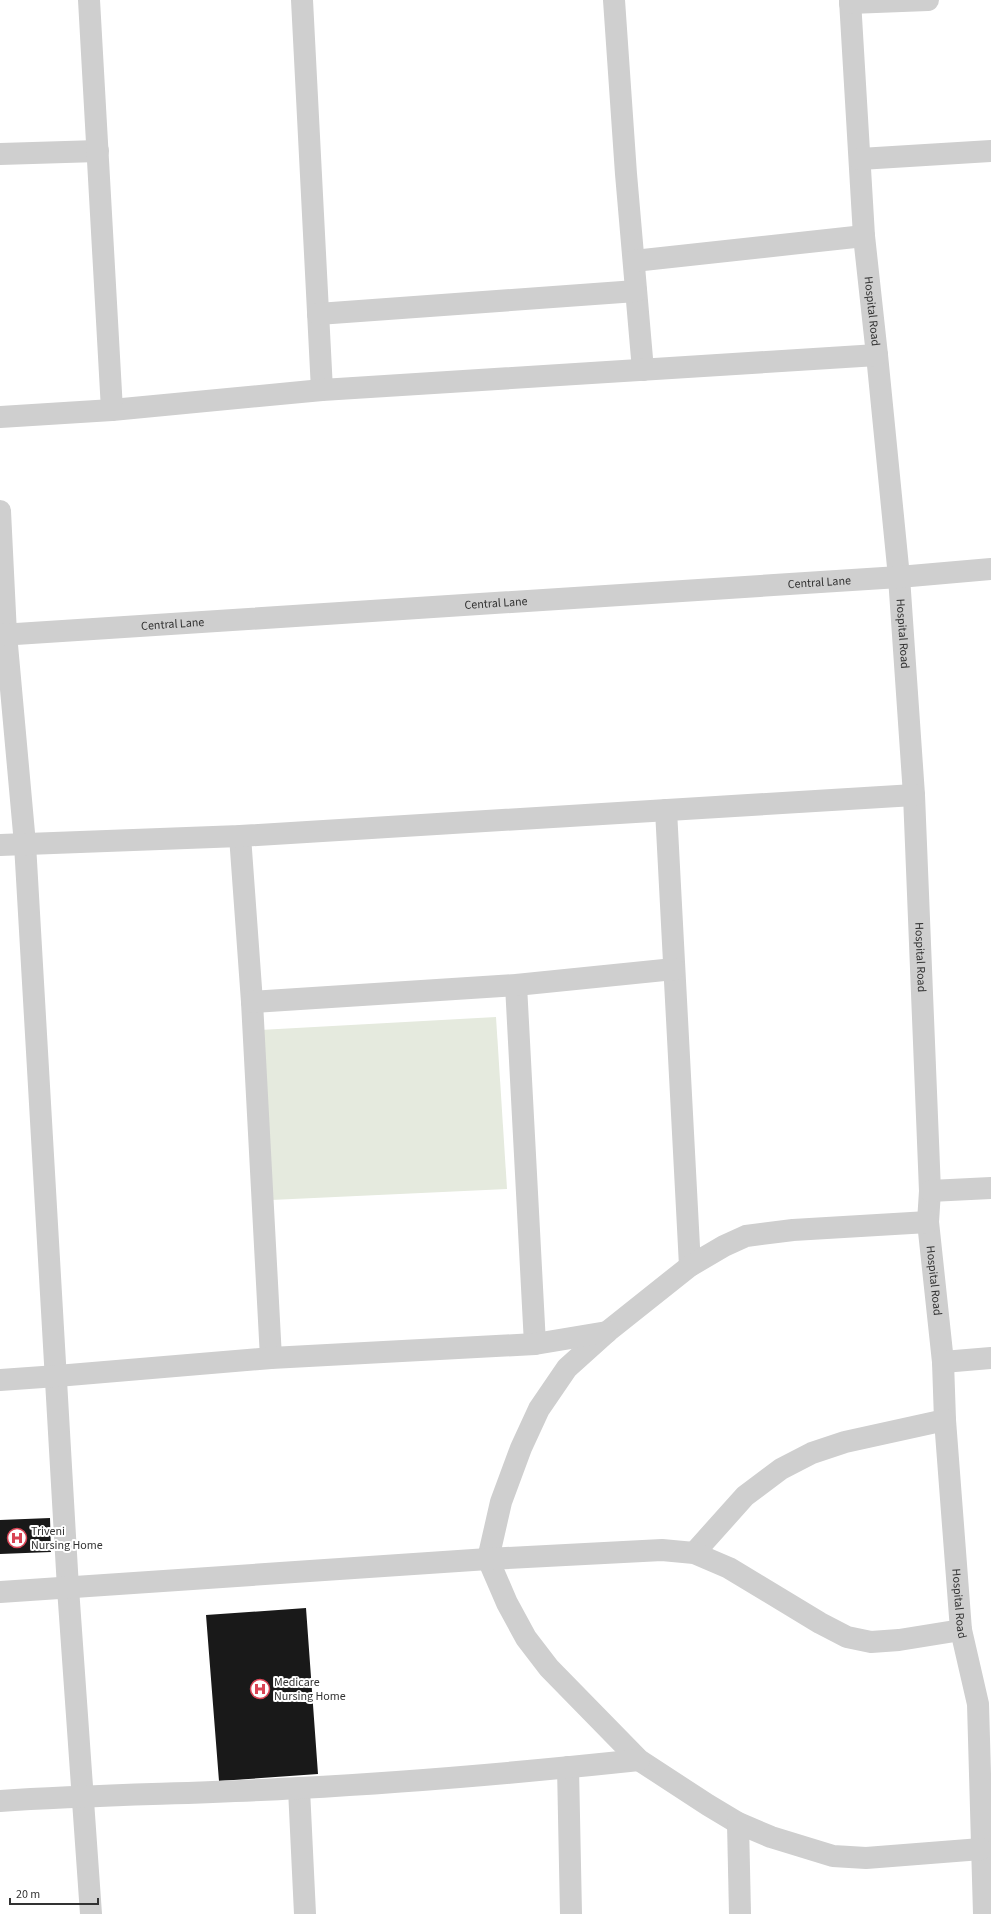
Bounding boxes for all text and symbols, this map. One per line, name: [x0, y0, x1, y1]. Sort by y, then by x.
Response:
street label: Hospital Road: [860, 275, 884, 347]
street label: Central Lane: [787, 572, 851, 593]
street label: Central Lane: [464, 592, 528, 614]
street label: Hospital Road: [892, 598, 914, 669]
street label: Central Lane: [141, 613, 205, 634]
street label: Hospital Road: [911, 922, 930, 993]
street label: Hospital Road: [922, 1245, 946, 1316]
place label: Triveni Nursing Home: [31, 1523, 103, 1554]
hospital icon: Triveni Nursing Home: [6, 1527, 28, 1549]
street label: Hospital Road: [948, 1568, 971, 1640]
place label: Medicare Nursing Home: [274, 1674, 346, 1705]
hospital icon: Medicare Nursing Home: [249, 1678, 271, 1700]
scale bar: [10, 1880, 98, 1906]
text: 20 m: [16, 1886, 40, 1903]

